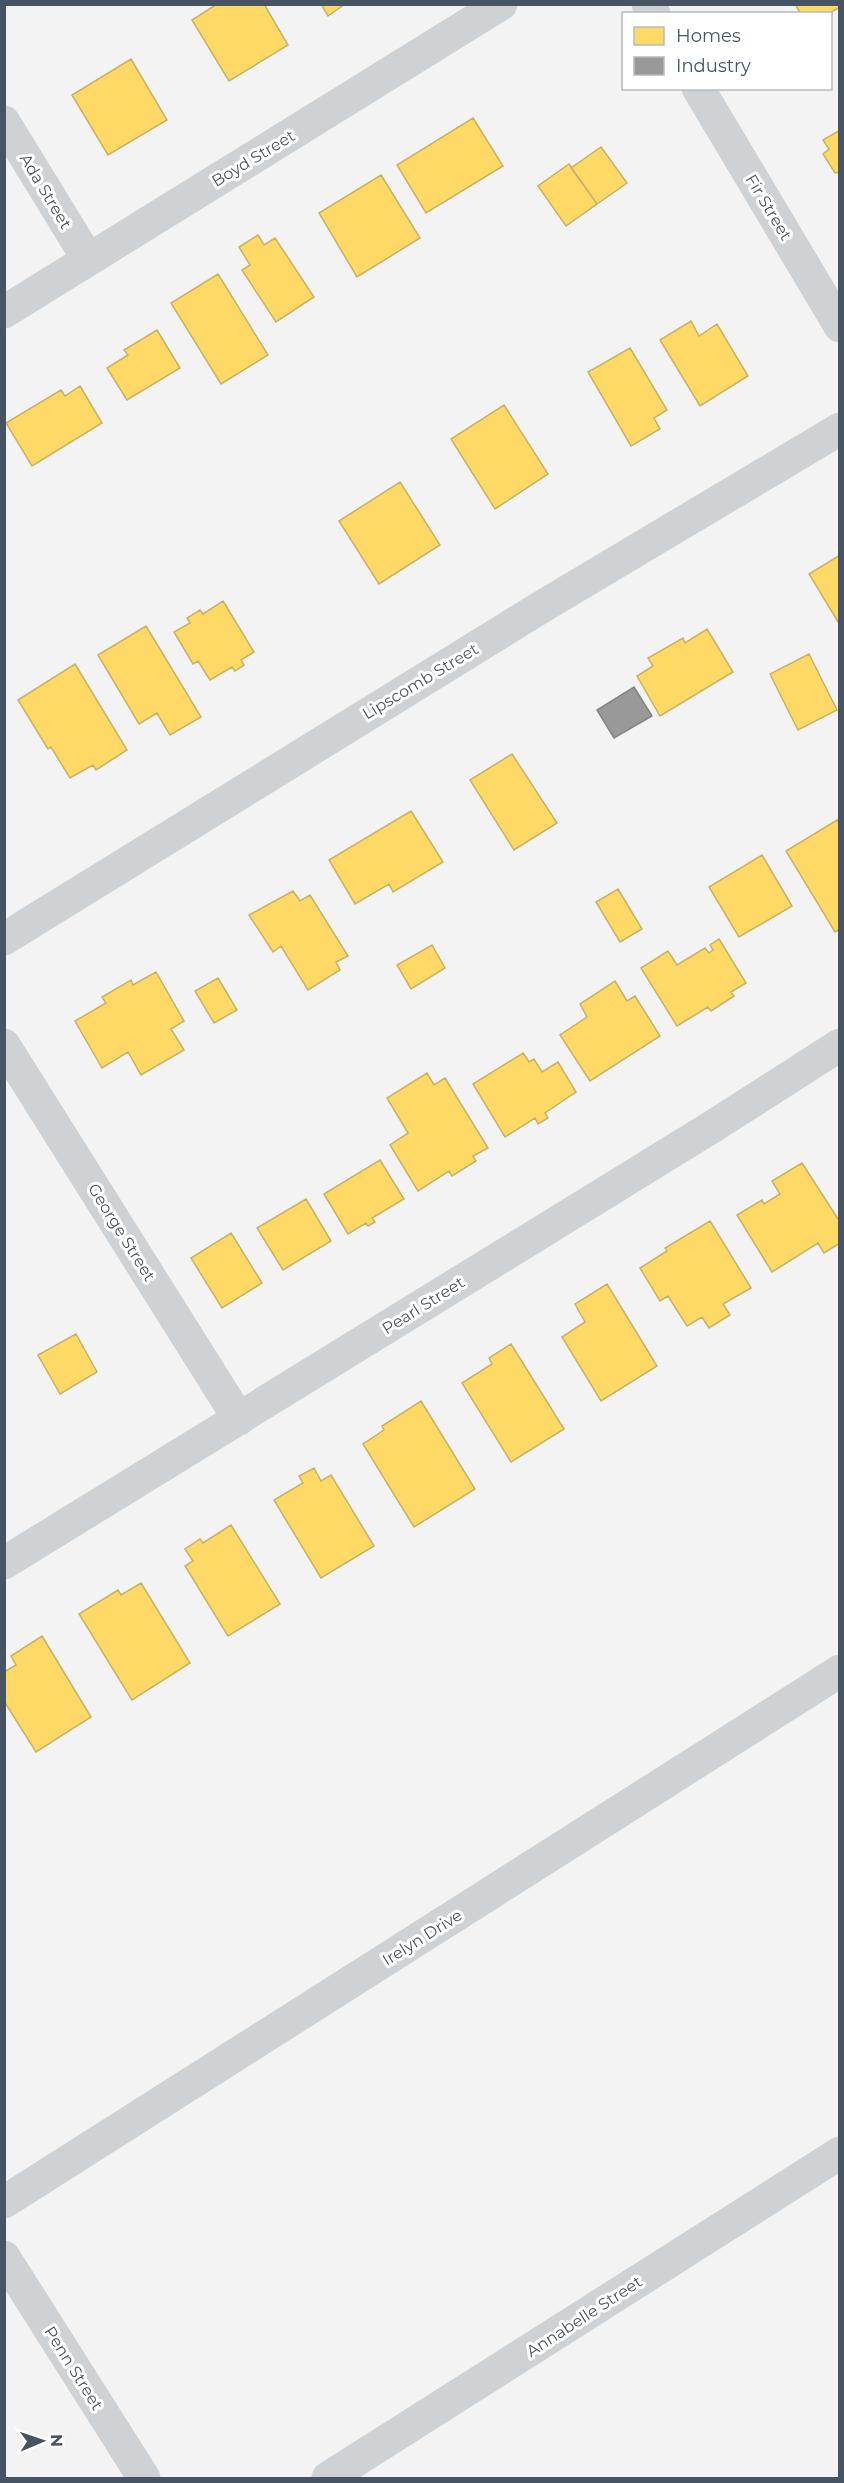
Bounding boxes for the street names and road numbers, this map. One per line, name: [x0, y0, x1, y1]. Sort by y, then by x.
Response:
street label: Boyd Street: [208, 126, 299, 191]
street label: Ada Street: [16, 150, 76, 233]
street label: Fir Street: [742, 171, 796, 244]
street label: Lipscomb Street: [359, 639, 482, 723]
street label: George Street: [84, 1180, 159, 1285]
street label: Pearl Street: [379, 1272, 468, 1338]
street label: Irelyn Drive: [379, 1905, 466, 1969]
street label: Annabelle Street: [523, 2272, 646, 2361]
street label: Penn Street: [40, 2323, 107, 2414]

